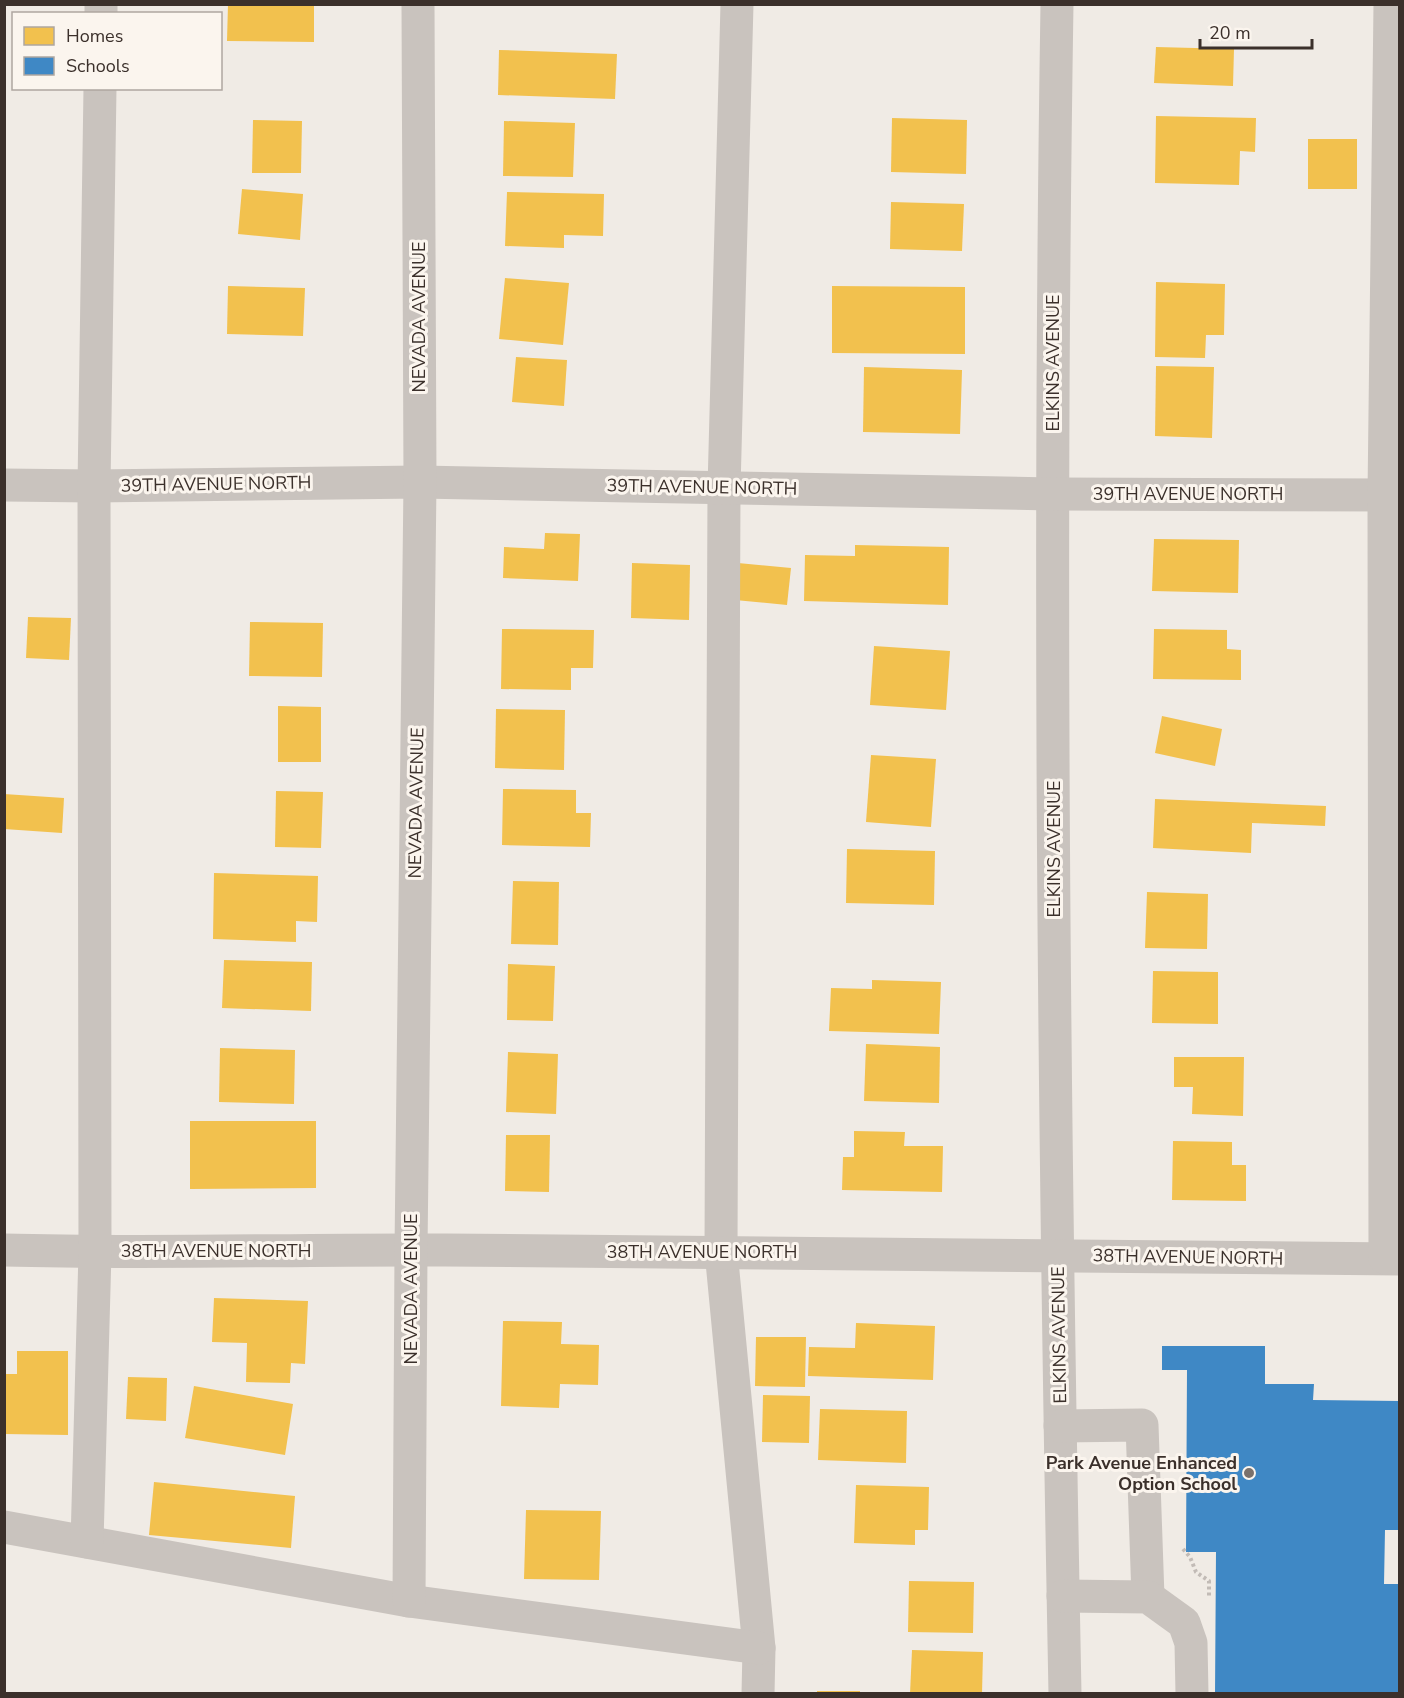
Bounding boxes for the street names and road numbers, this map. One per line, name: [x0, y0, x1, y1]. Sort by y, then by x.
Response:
street label: NEVADA AVENUE: [407, 241, 431, 393]
street label: ELKINS AVENUE: [1041, 294, 1065, 432]
street label: 39TH AVENUE NORTH: [120, 470, 312, 498]
street label: 39TH AVENUE NORTH: [606, 473, 798, 501]
street label: 39TH AVENUE NORTH: [1093, 482, 1283, 506]
street label: NEVADA AVENUE: [403, 727, 429, 879]
street label: ELKINS AVENUE: [1042, 780, 1066, 918]
street label: NEVADA AVENUE: [399, 1213, 423, 1365]
street label: 38TH AVENUE NORTH: [121, 1239, 311, 1263]
street label: 38TH AVENUE NORTH: [607, 1240, 797, 1264]
street label: 38TH AVENUE NORTH: [1092, 1243, 1284, 1271]
street label: ELKINS AVENUE: [1046, 1266, 1072, 1404]

